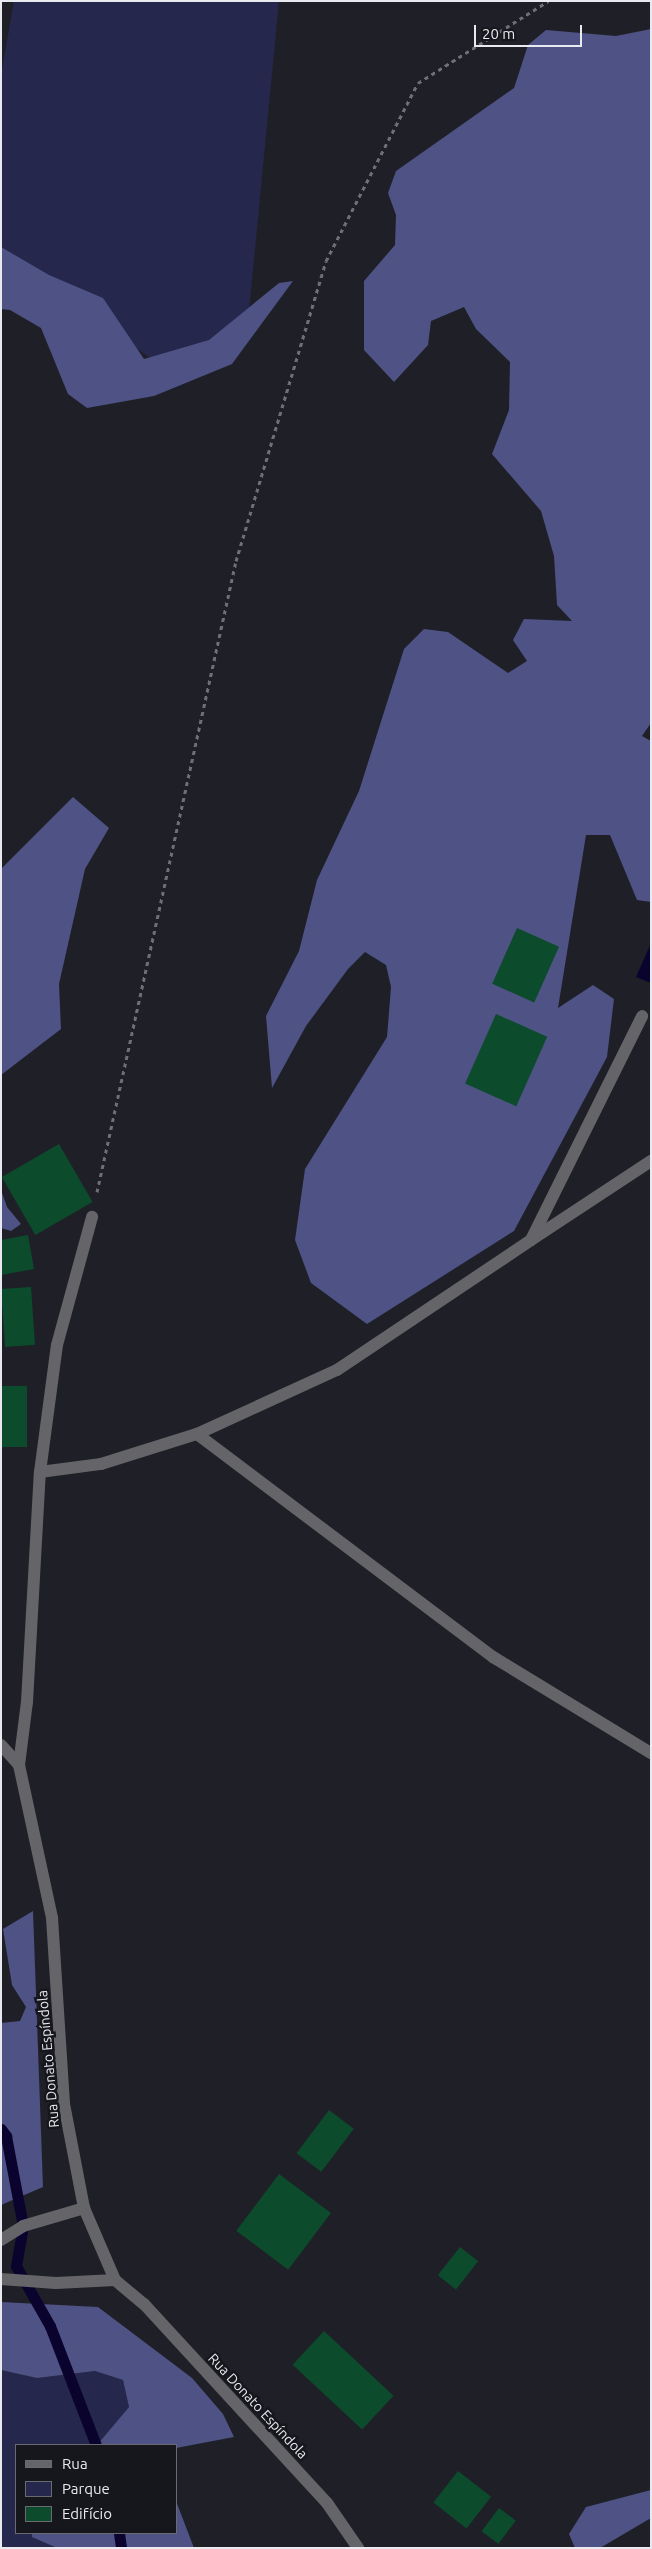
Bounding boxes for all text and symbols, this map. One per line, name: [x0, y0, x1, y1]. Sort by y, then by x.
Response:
scale bar: [477, 15, 584, 47]
text: 20 m: [482, 25, 515, 42]
street label: Rua Donato Espíndola: [34, 1990, 62, 2128]
street label: Rua Donato Espíndola: [205, 2350, 311, 2462]
legend: [15, 2444, 178, 2534]
text: Rua: [62, 2455, 88, 2472]
text: Parque: [62, 2480, 110, 2497]
text: Edifício: [62, 2505, 112, 2522]

